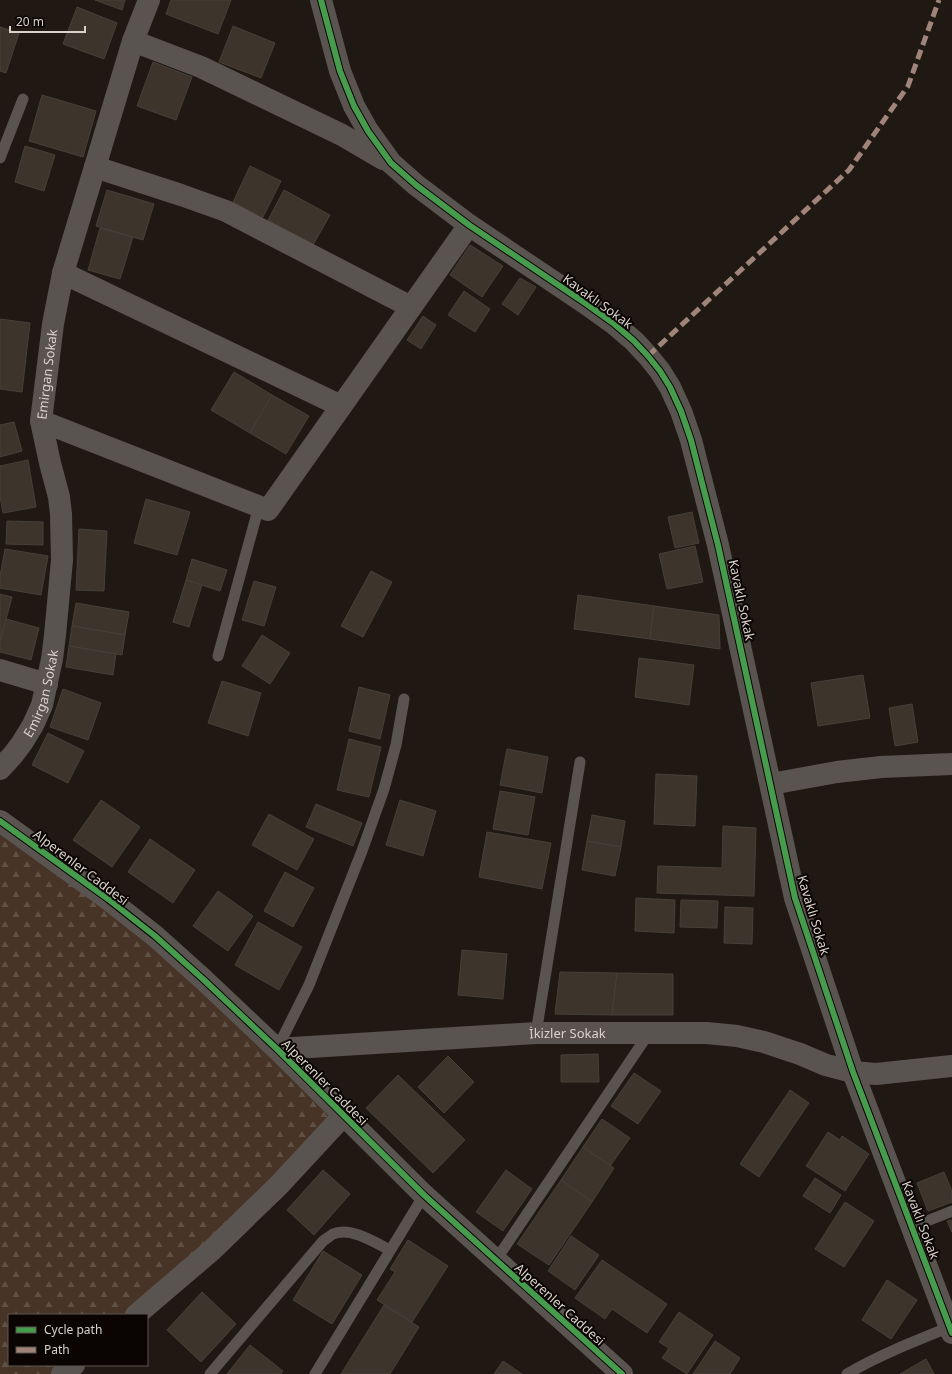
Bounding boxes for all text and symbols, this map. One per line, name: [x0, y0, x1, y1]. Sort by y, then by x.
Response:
scale bar: [10, 8, 85, 34]
text: 20 m: [16, 13, 44, 30]
street label: Kavaklı Sokak: [559, 269, 637, 333]
street label: Emirgan Sokak: [32, 328, 61, 421]
street label: Kavaklı Sokak: [725, 558, 759, 642]
street label: Emirgan Sokak: [19, 649, 62, 741]
street label: Alperenler Caddesi: [30, 825, 132, 909]
street label: Kavaklı Sokak: [793, 873, 835, 957]
street label: İkizler Sokak: [529, 1024, 606, 1042]
street label: Alperenler Caddesi: [278, 1035, 372, 1129]
street label: Kavaklı Sokak: [898, 1178, 944, 1262]
street label: Alperenler Caddesi: [511, 1259, 609, 1349]
legend: [8, 1314, 148, 1366]
text: Cycle path: [44, 1321, 102, 1338]
text: Path: [44, 1341, 70, 1358]

